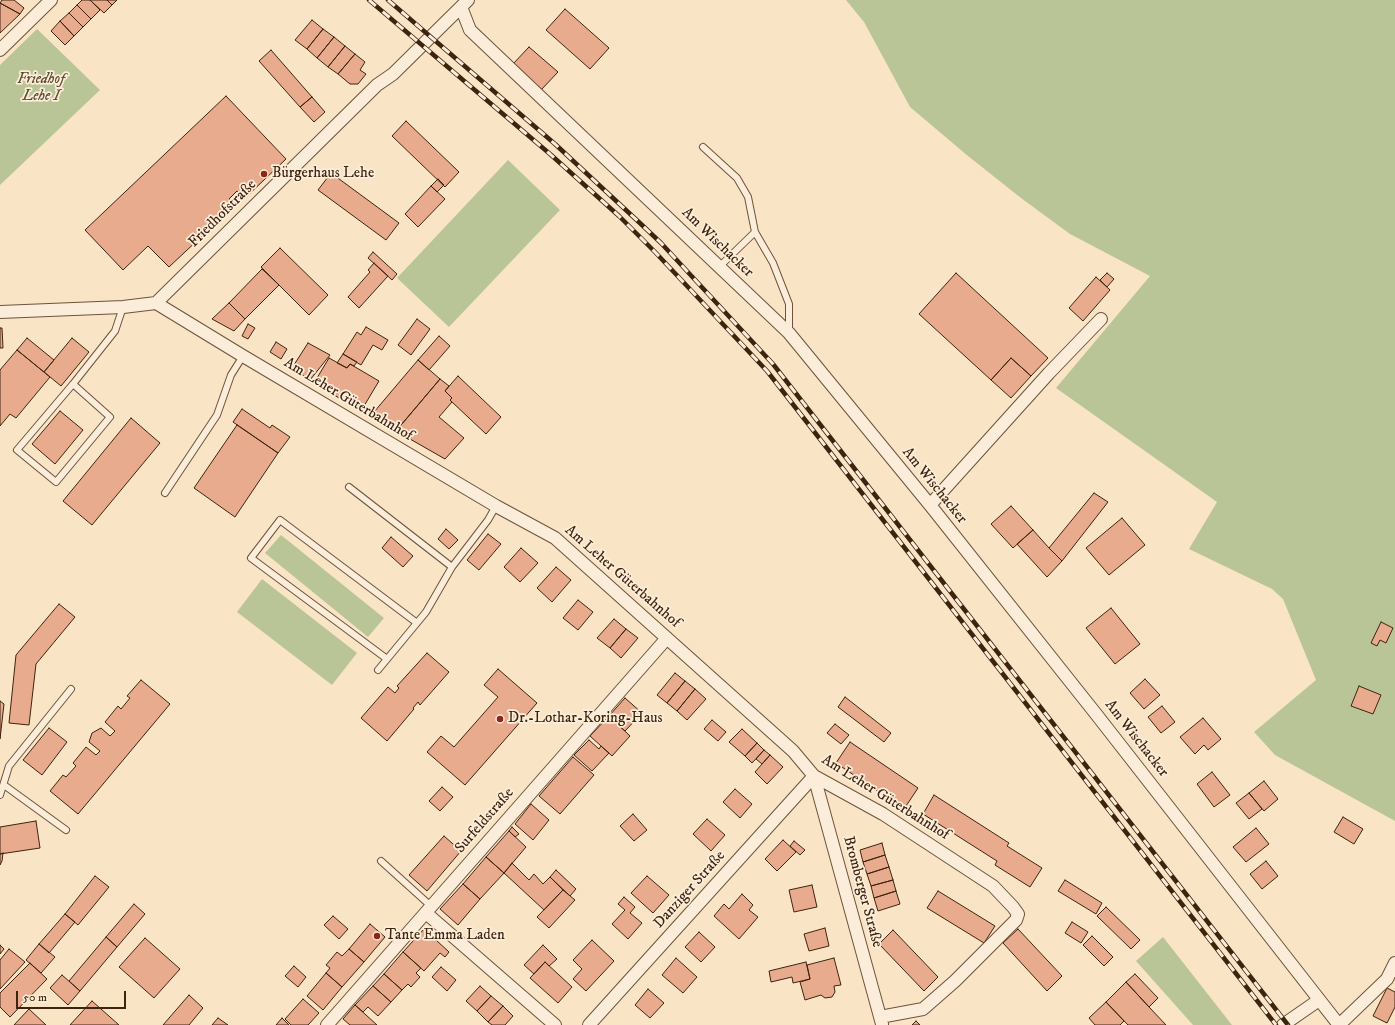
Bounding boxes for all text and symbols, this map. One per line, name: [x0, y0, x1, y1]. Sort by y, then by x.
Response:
park label: Friedhof Lehe I: [17, 71, 65, 106]
place label: Bürgerhaus Lehe: [272, 165, 374, 183]
marker: Bürgerhaus Lehe: [259, 169, 269, 179]
street label: Friedhofstraße: [185, 176, 261, 252]
street label: Am Wischacker: [677, 204, 757, 282]
street label: Am Leher Güterbahnhof: [280, 354, 416, 446]
street label: Am Wischacker: [898, 444, 970, 528]
street label: Am Leher Güterbahnhof: [561, 522, 683, 632]
street label: Am Wischacker: [1100, 697, 1172, 781]
place label: Dr.-Lothar-Koring-Haus: [508, 710, 663, 728]
marker: Dr.-Lothar-Koring-Haus: [495, 714, 505, 724]
street label: Am Leher Güterbahnhof: [818, 751, 952, 845]
street label: Surfeldstraße: [452, 785, 518, 857]
street label: Bromberger Straße: [838, 834, 886, 950]
street label: Danziger Straße: [651, 848, 729, 932]
place label: Tante Emma Laden: [385, 927, 505, 945]
marker: Tante Emma Laden: [372, 931, 382, 941]
scale bar: [18, 983, 128, 1009]
text: 50 m: [23, 990, 47, 1005]

